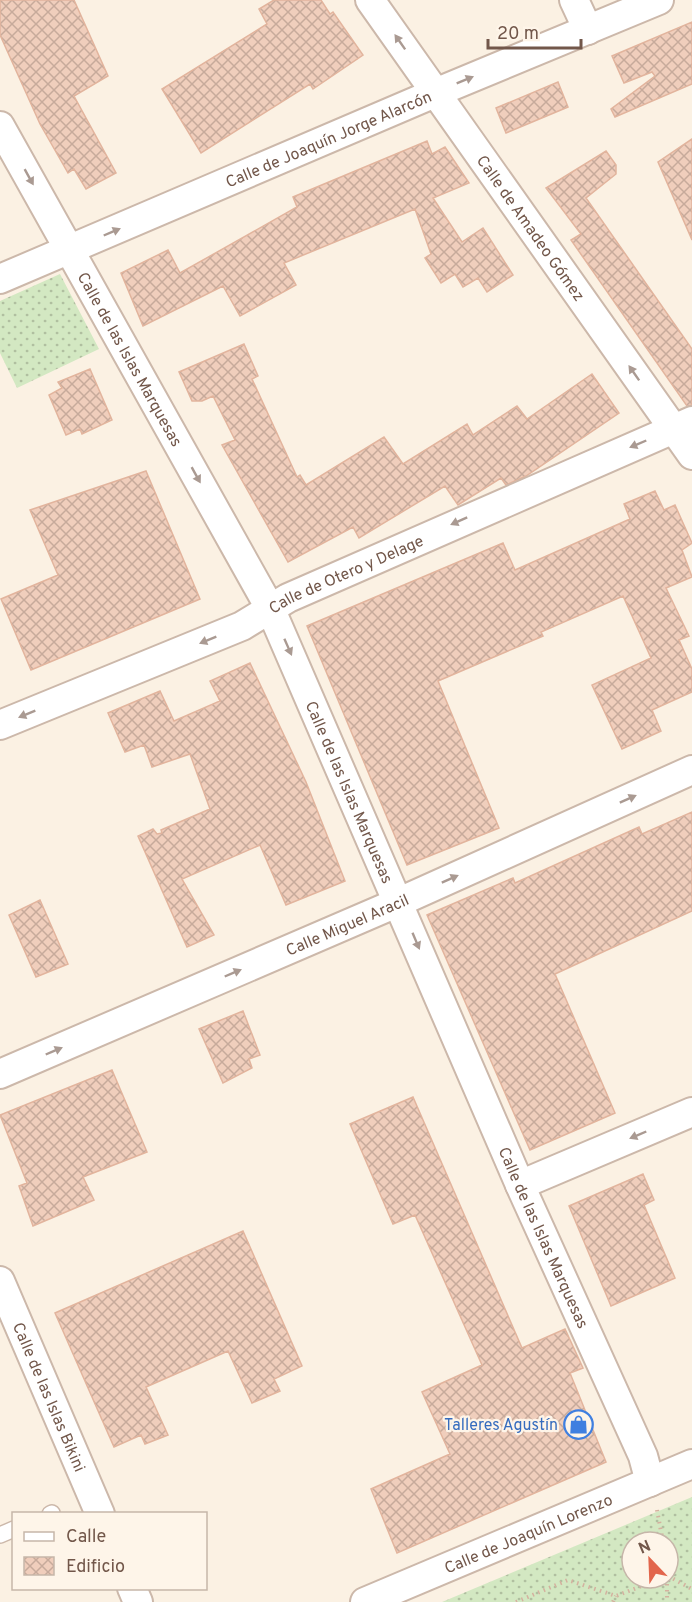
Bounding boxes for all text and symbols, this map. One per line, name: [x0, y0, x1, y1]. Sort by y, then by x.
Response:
scale bar: [488, 12, 581, 50]
text: 20 m: [497, 23, 539, 46]
one-way arrow: [394, 35, 406, 51]
one-way arrow: [456, 75, 474, 85]
street label: Calle de Joaquín Jorge Alarcón: [223, 88, 435, 193]
street label: Calle de Amadeo Gómez: [471, 152, 588, 306]
one-way arrow: [24, 169, 34, 186]
one-way arrow: [103, 227, 121, 236]
street label: Calle de las Islas Marquesas: [72, 269, 186, 451]
one-way arrow: [628, 365, 640, 381]
one-way arrow: [629, 439, 647, 449]
one-way arrow: [191, 467, 201, 484]
one-way arrow: [451, 517, 468, 526]
street label: Calle de Otero y Delage: [266, 532, 427, 619]
one-way arrow: [198, 635, 216, 645]
one-way arrow: [284, 638, 293, 656]
street label: Calle de las Islas Marquesas: [300, 698, 396, 887]
one-way arrow: [18, 710, 36, 719]
one-way arrow: [619, 794, 636, 803]
one-way arrow: [441, 873, 459, 883]
street label: Calle Miguel Aracil: [283, 891, 413, 962]
one-way arrow: [411, 933, 421, 951]
one-way arrow: [224, 969, 241, 978]
one-way arrow: [45, 1046, 63, 1056]
one-way arrow: [629, 1131, 647, 1140]
street label: Calle de las Islas Marquesas: [493, 1144, 592, 1332]
street label: Calle de las Islas Bikini: [7, 1320, 89, 1475]
shop icon: Talleres Agustín: [563, 1408, 595, 1440]
place label: Talleres Agustín: [444, 1416, 558, 1436]
street label: Calle de Joaquín Lorenzo: [442, 1491, 616, 1579]
legend: [12, 1512, 207, 1590]
text: Calle: [66, 1526, 106, 1549]
north arrow: [620, 1530, 680, 1590]
text: N: [636, 1537, 654, 1559]
text: Edificio: [66, 1556, 125, 1579]

